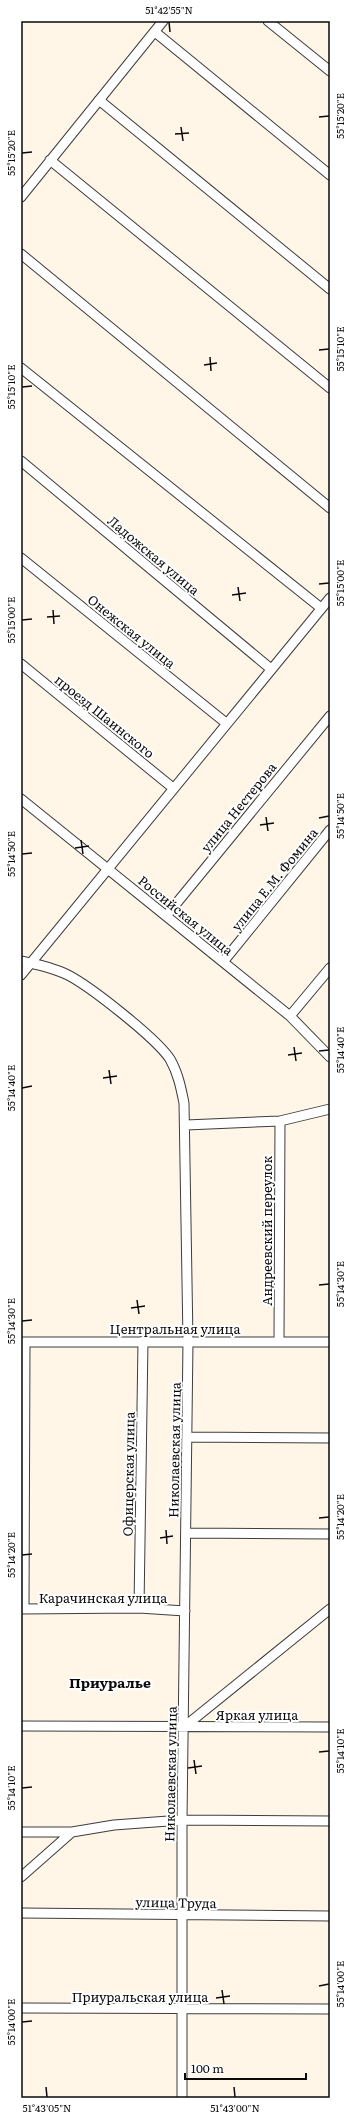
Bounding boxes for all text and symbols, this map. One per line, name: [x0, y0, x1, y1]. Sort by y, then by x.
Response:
text: 51°42'55"N: [145, 2, 193, 17]
text: 55°15'20"E: [332, 93, 347, 139]
text: 55°15'20"E: [3, 130, 18, 176]
text: 55°15'10"E: [332, 326, 347, 372]
text: 55°15'10"E: [3, 364, 18, 410]
street label: Ладожская улица: [104, 511, 204, 599]
text: 55°15'00"E: [332, 560, 347, 606]
street label: Онежская улица: [84, 590, 180, 672]
text: 55°15'00"E: [3, 597, 18, 643]
street label: проезд Шаинского: [51, 670, 159, 762]
street label: улица Нестерова: [196, 758, 280, 856]
text: 55°14'50"E: [332, 793, 347, 839]
street label: улица Е.М. Фомина: [226, 823, 322, 935]
text: 55°14'50"E: [3, 831, 18, 877]
street label: Российская улица: [134, 871, 238, 959]
text: 55°14'40"E: [332, 1027, 347, 1073]
text: 55°14'40"E: [3, 1065, 18, 1111]
street label: Андреевский переулок: [257, 1156, 276, 1306]
text: 55°14'30"E: [332, 1261, 347, 1307]
text: 55°14'30"E: [3, 1298, 18, 1344]
street label: Центральная улица: [110, 1319, 240, 1338]
street label: Николаевская улица: [163, 1382, 185, 1518]
street label: Офицерская улица: [117, 1412, 139, 1536]
text: 55°14'20"E: [332, 1494, 347, 1540]
text: 55°14'20"E: [3, 1532, 18, 1578]
street label: Карачинская улица: [39, 1588, 167, 1607]
district label: Приуралье: [69, 1672, 151, 1692]
street label: Яркая улица: [216, 1705, 298, 1724]
street label: Николаевская улица: [159, 1706, 181, 1842]
text: 55°14'10"E: [332, 1728, 347, 1774]
text: 55°14'10"E: [3, 1765, 18, 1811]
street label: улица Труда: [135, 1892, 217, 1912]
text: 55°14'00"E: [332, 1961, 347, 2007]
street label: Приуральская улица: [72, 1987, 208, 2006]
text: 55°14'00"E: [3, 1999, 18, 2045]
scale bar: [185, 2055, 306, 2081]
text: 100 m: [191, 2059, 224, 2077]
text: 51°43'05"N: [23, 2100, 71, 2115]
text: 51°43'00"N: [210, 2100, 260, 2115]

